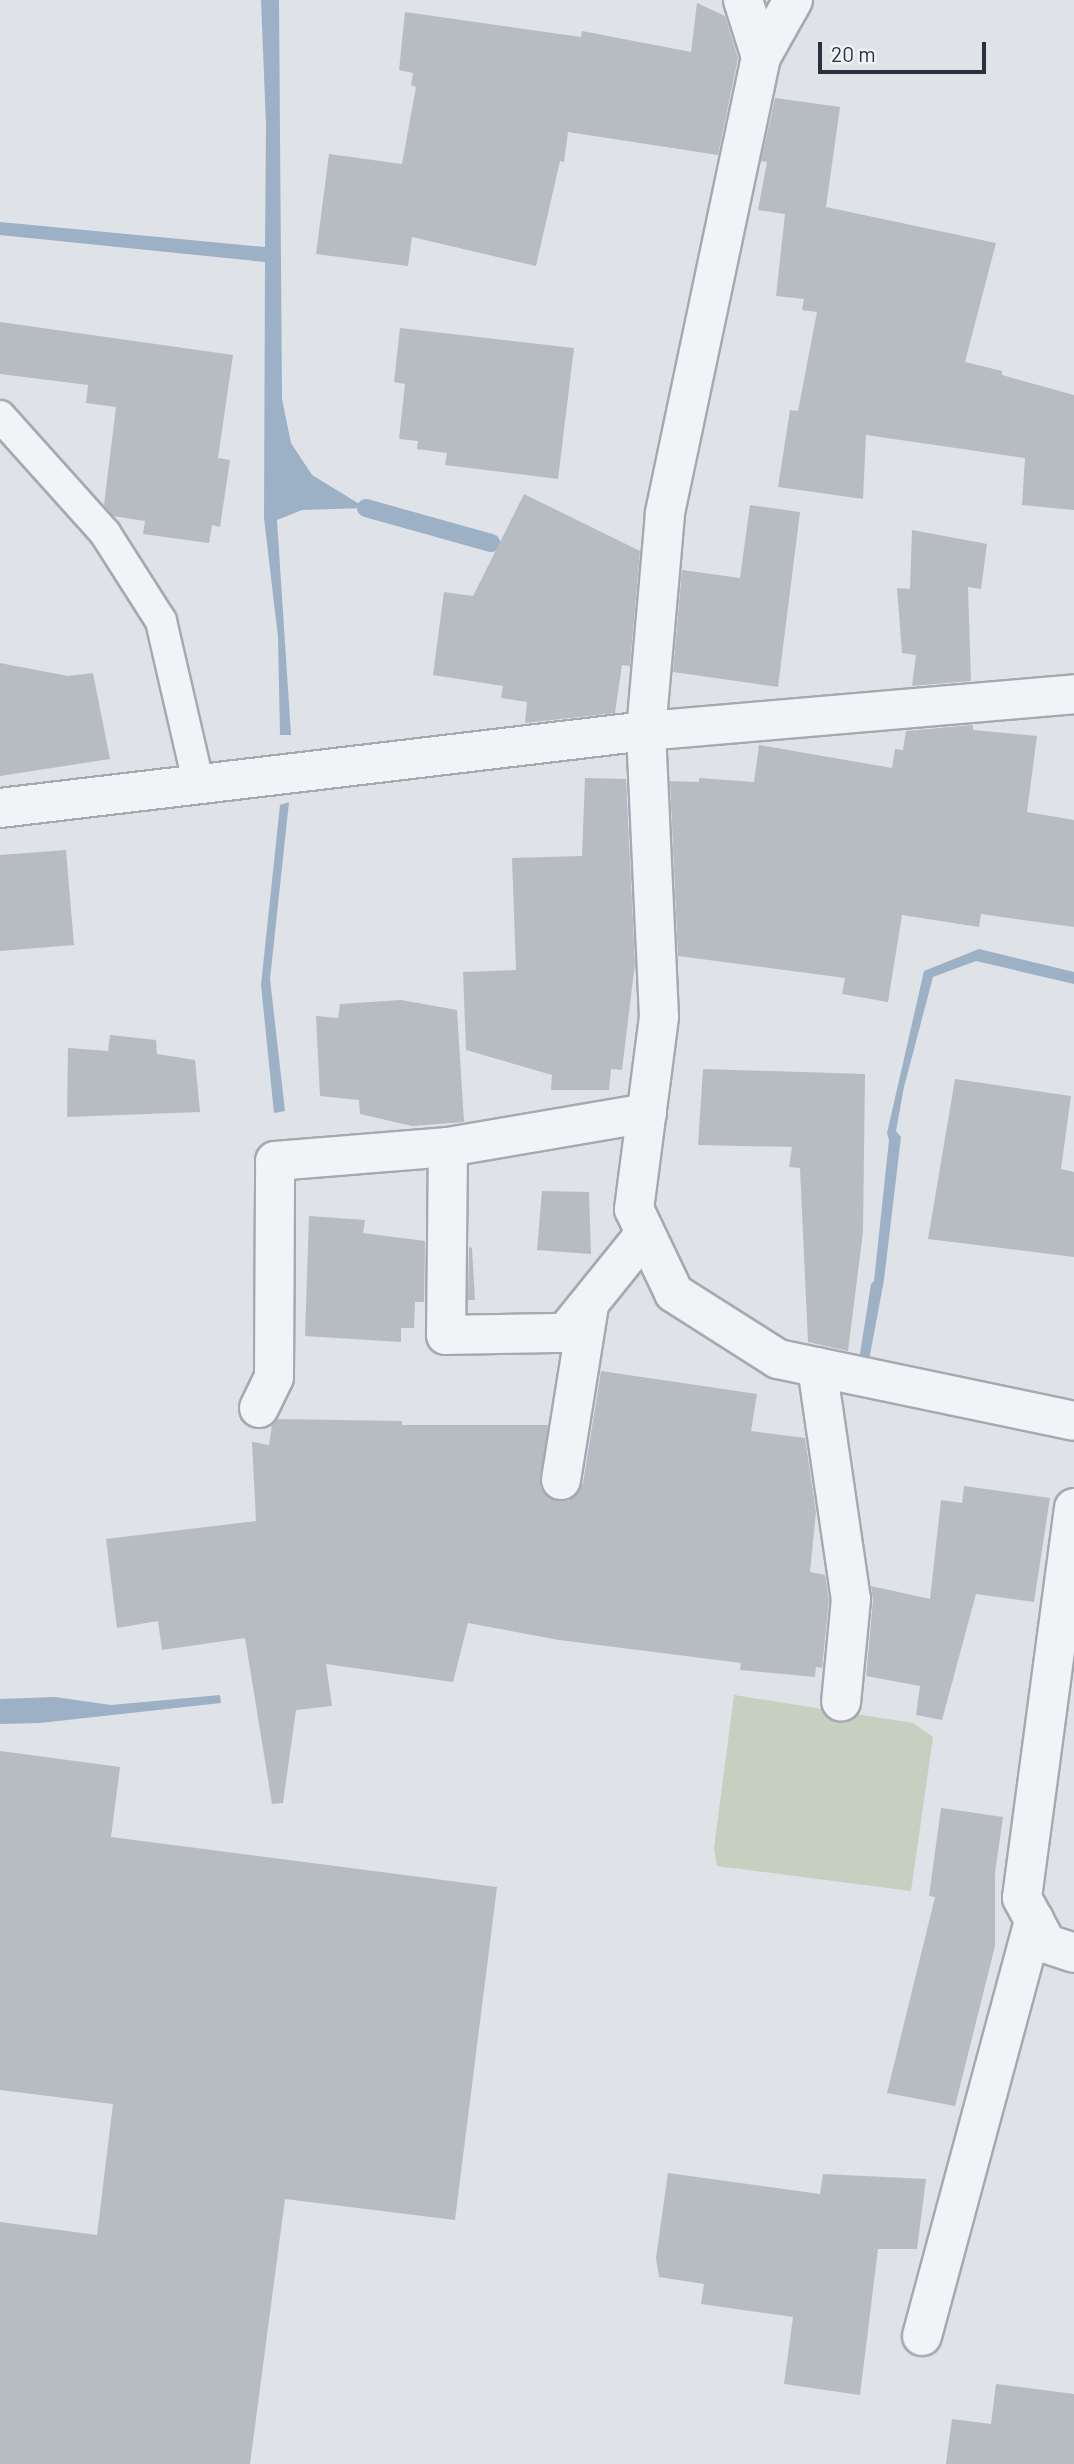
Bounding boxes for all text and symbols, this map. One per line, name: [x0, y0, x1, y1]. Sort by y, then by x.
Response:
scale bar: [822, 28, 990, 72]
text: 20 m: [831, 41, 876, 66]

